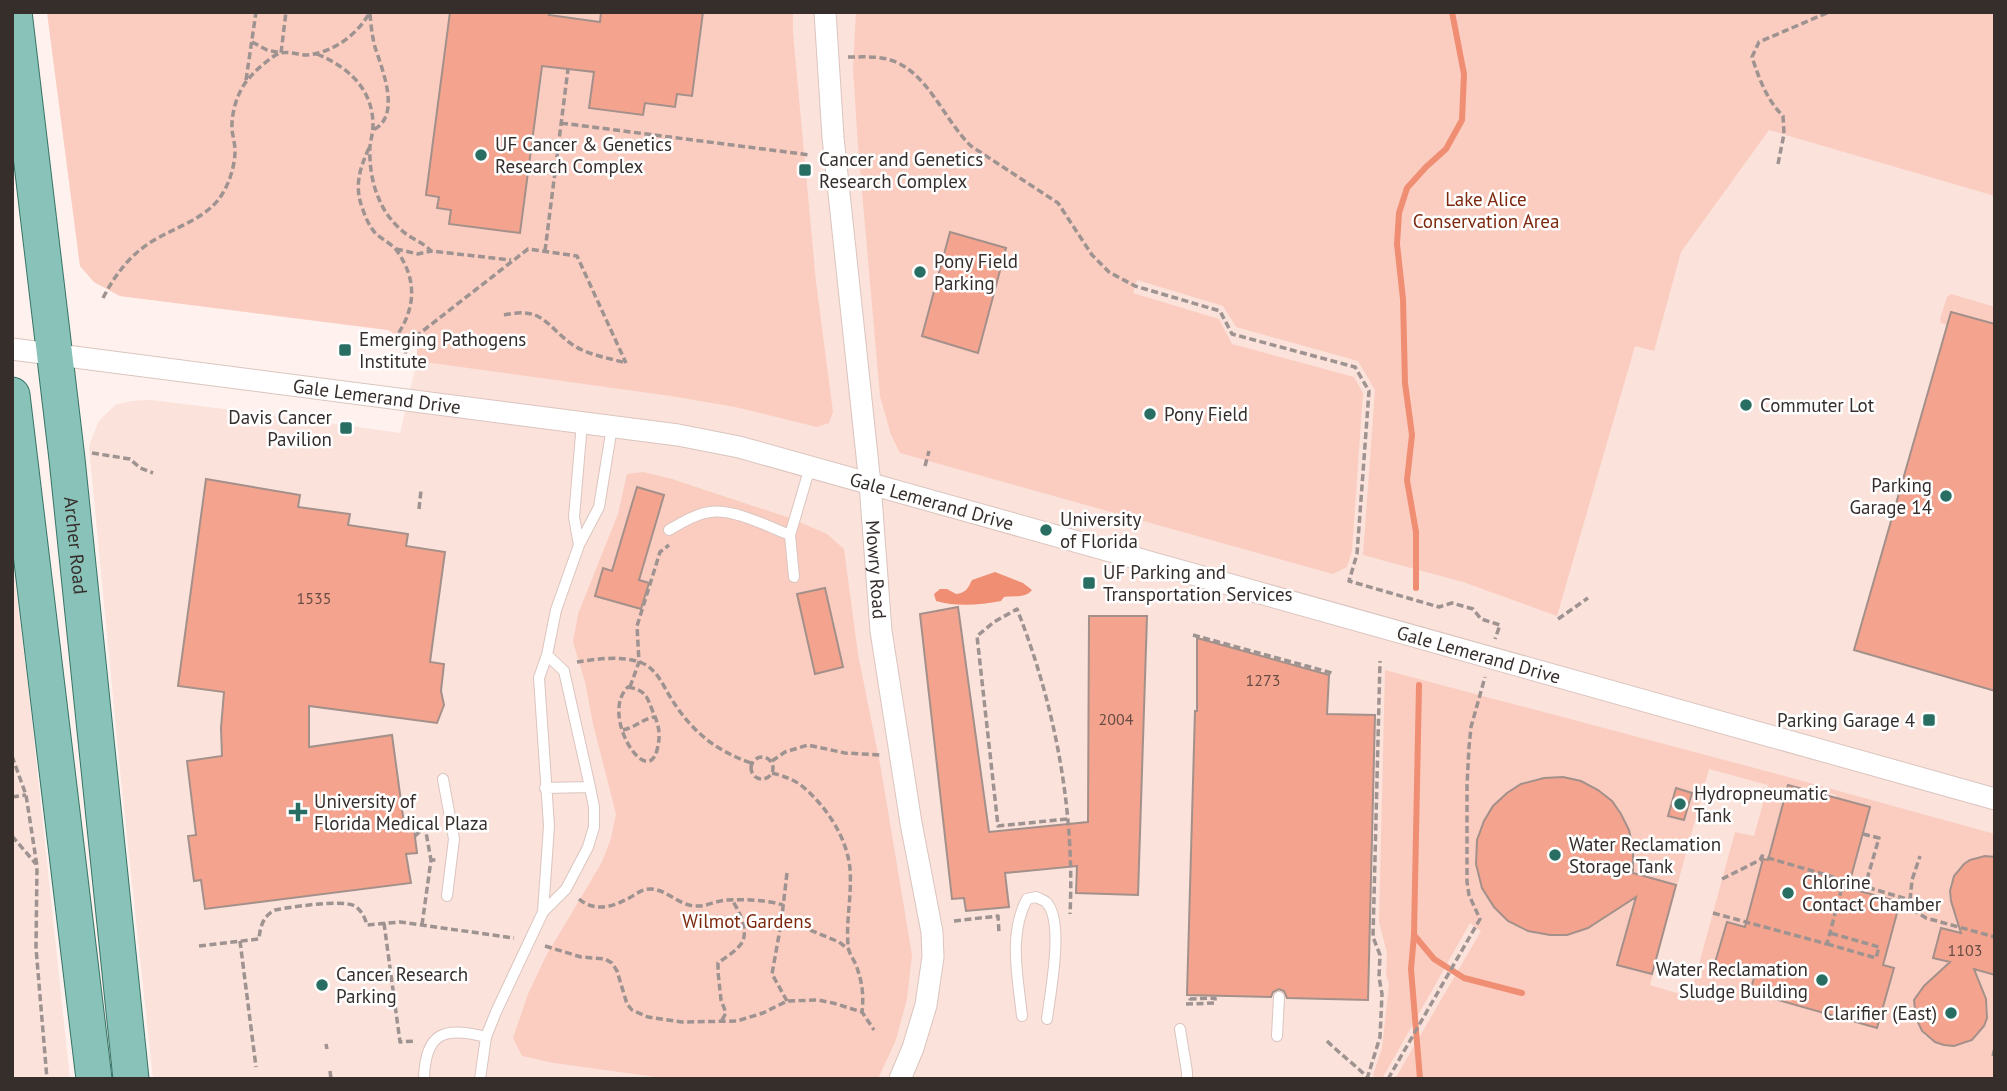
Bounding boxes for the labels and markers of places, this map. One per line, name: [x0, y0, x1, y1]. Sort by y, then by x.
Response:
place label: UF Cancer & Genetics Research Complex: [495, 132, 672, 178]
marker: UF Cancer & Genetics Research Complex: [473, 147, 489, 163]
place label: Cancer and Genetics Research Complex: [819, 147, 983, 193]
marker: Cancer and Genetics Research Complex: [797, 162, 813, 178]
place label: Pony Field Parking: [934, 249, 1018, 295]
marker: Pony Field Parking: [912, 264, 928, 280]
place label: Emerging Pathogens Institute: [359, 327, 526, 373]
marker: Emerging Pathogens Institute: [337, 342, 353, 358]
place label: Commuter Lot: [1760, 393, 1875, 417]
marker: Commuter Lot: [1738, 397, 1754, 413]
place label: Pony Field: [1164, 402, 1248, 426]
place label: Davis Cancer Pavilion: [228, 405, 333, 451]
marker: Pony Field: [1142, 406, 1158, 422]
marker: Davis Cancer Pavilion: [338, 420, 354, 436]
place label: Parking Garage 14: [1849, 473, 1932, 519]
marker: Parking Garage 14: [1938, 488, 1954, 504]
place label: University of Florida: [1060, 507, 1141, 553]
marker: University of Florida: [1038, 522, 1054, 538]
place label: UF Parking and Transportation Services: [1103, 560, 1293, 606]
marker: UF Parking and Transportation Services: [1081, 575, 1097, 591]
place label: Parking Garage 4: [1777, 708, 1915, 732]
marker: Parking Garage 4: [1921, 712, 1937, 728]
place label: Hydropneumatic Tank: [1694, 781, 1828, 827]
place label: University of Florida Medical Plaza: [314, 789, 488, 835]
marker: Hydropneumatic Tank: [1672, 796, 1688, 812]
marker: University of Florida Medical Plaza: [288, 802, 308, 822]
place label: Water Reclamation Storage Tank: [1569, 832, 1721, 878]
marker: Water Reclamation Storage Tank: [1547, 847, 1563, 863]
place label: Chlorine Contact Chamber: [1802, 870, 1942, 916]
marker: Chlorine Contact Chamber: [1780, 885, 1796, 901]
place label: Water Reclamation Sludge Building: [1656, 957, 1808, 1003]
place label: Cancer Research Parking: [336, 962, 468, 1008]
marker: Water Reclamation Sludge Building: [1814, 972, 1830, 988]
marker: Cancer Research Parking: [314, 977, 330, 993]
place label: Clarifier (East): [1823, 1001, 1937, 1025]
marker: Clarifier (East): [1943, 1005, 1959, 1021]

